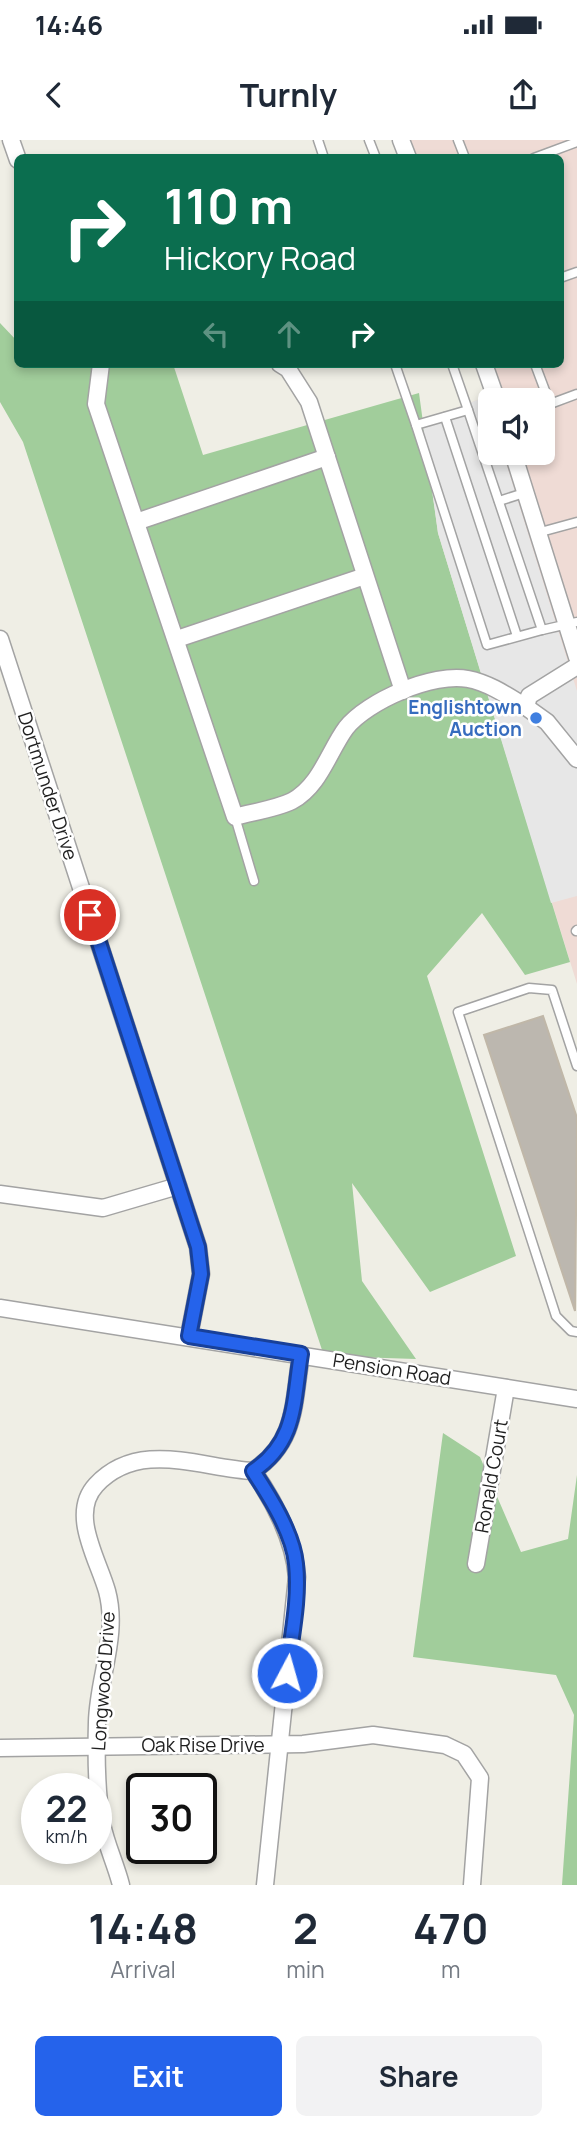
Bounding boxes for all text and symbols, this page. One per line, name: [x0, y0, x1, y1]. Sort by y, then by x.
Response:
text: 14:46: [35, 7, 103, 43]
text: Turnly: [240, 73, 337, 117]
icon: back: [35, 76, 73, 114]
icon: share: [504, 76, 542, 114]
text: 110 m: [164, 172, 293, 239]
icon: right: [49, 182, 140, 273]
text: Hickory Road: [164, 236, 356, 280]
icon: left: [197, 315, 235, 353]
icon: ahead: [270, 315, 308, 353]
icon: right: [343, 315, 381, 353]
map controls: [478, 388, 555, 465]
button: sound: [478, 388, 555, 465]
place label: Englishtown Auction: [408, 694, 522, 742]
street label: Dortmunder Drive: [12, 709, 84, 863]
marker: Englishtown Auction: [528, 710, 544, 726]
pin: [60, 885, 120, 945]
icon: arrive: [71, 896, 109, 934]
street label: Pension Road: [331, 1347, 453, 1391]
street label: Ronald Court: [468, 1417, 514, 1535]
street label: Longwood Drive: [85, 1610, 121, 1752]
position arrow: [250, 1636, 324, 1710]
street label: Oak Rise Drive: [141, 1732, 265, 1758]
speed limit sign: 30: [126, 1773, 217, 1864]
text: 22: [46, 1785, 87, 1833]
text: km/h: [46, 1824, 87, 1848]
text: 14:48: [88, 1899, 198, 1957]
text: 2: [293, 1899, 318, 1957]
text: 470: [413, 1899, 489, 1957]
text: Arrival: [110, 1953, 176, 1985]
text: min: [286, 1953, 325, 1985]
text: m: [441, 1953, 461, 1985]
button: Exit: [35, 2036, 282, 2116]
button: Share: [296, 2036, 542, 2116]

